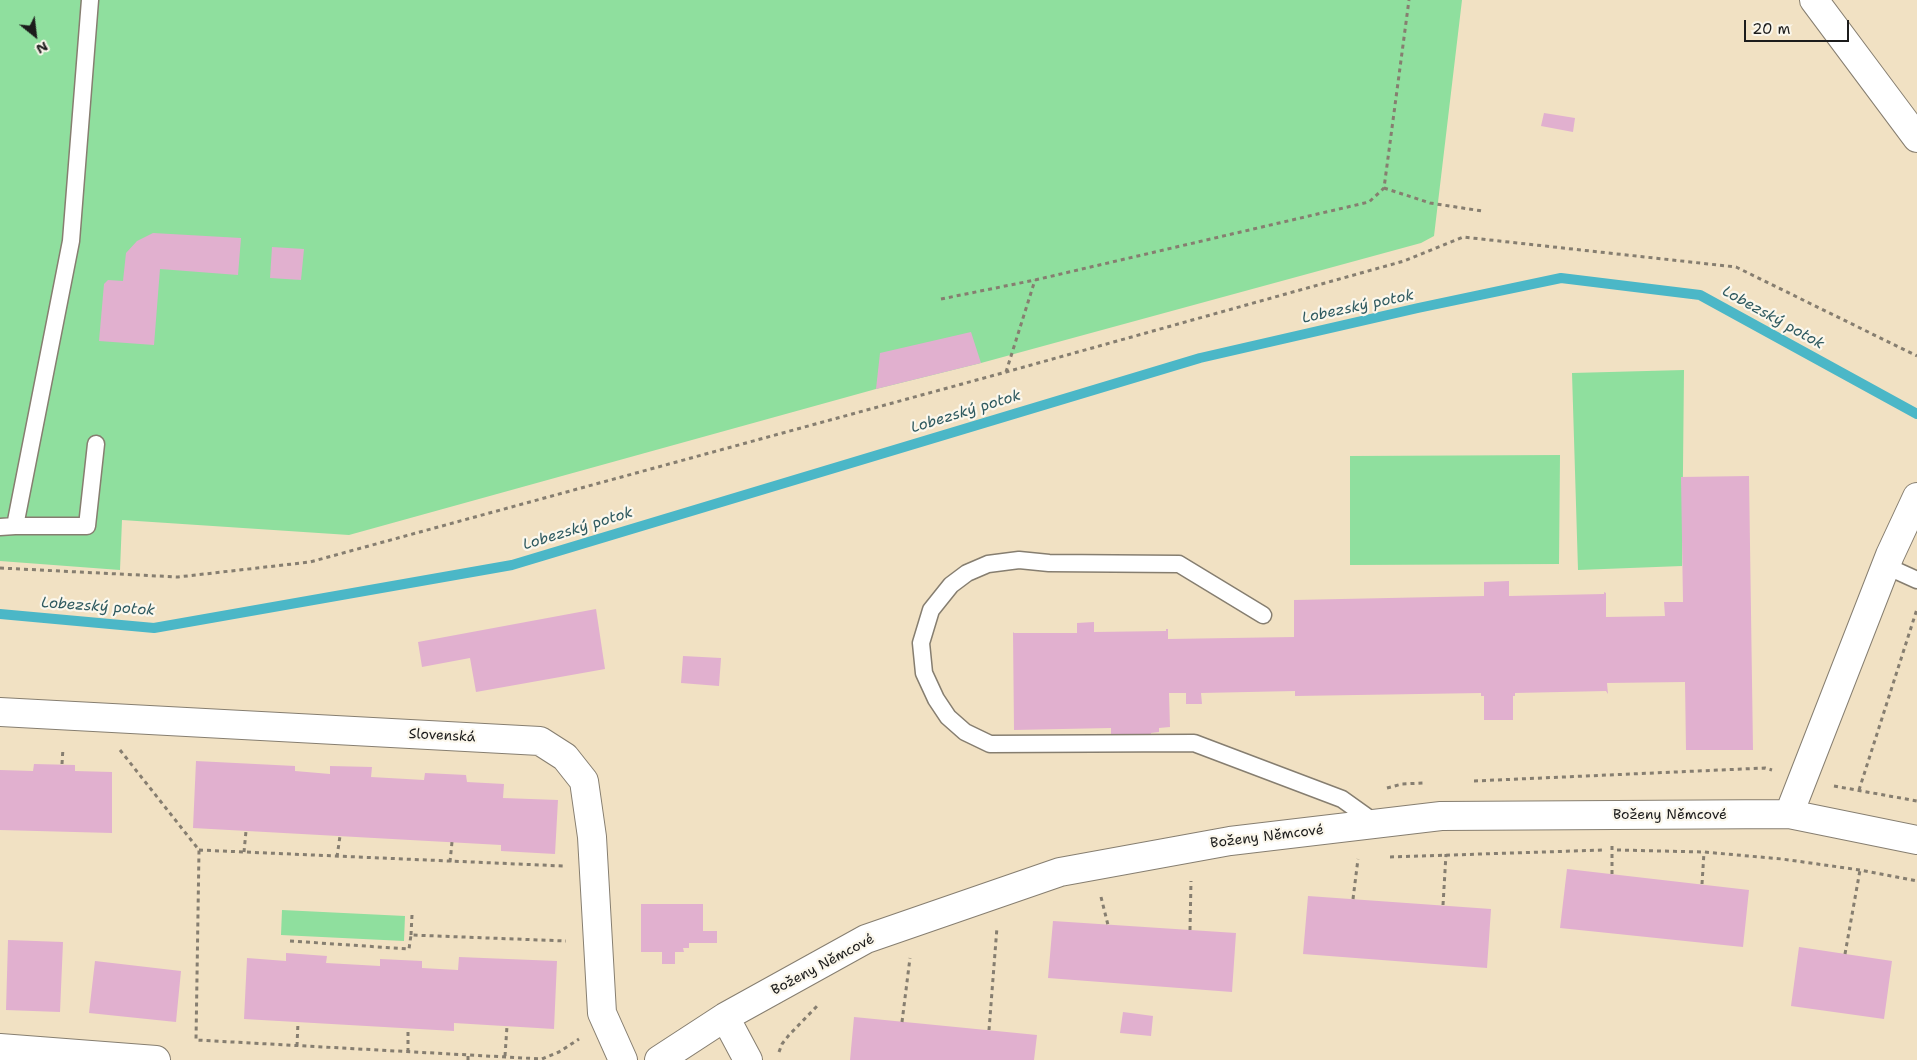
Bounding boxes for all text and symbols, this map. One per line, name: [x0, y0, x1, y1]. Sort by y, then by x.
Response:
north arrow: [10, 10, 60, 60]
scale bar: [1747, 10, 1852, 42]
text: 20 m: [1752, 19, 1791, 39]
text: N: [33, 38, 51, 59]
water label: Lobezský potok: [1719, 282, 1827, 354]
water label: Lobezský potok: [1300, 286, 1416, 328]
water label: Lobezský potok: [909, 387, 1023, 437]
water label: Lobezský potok: [521, 504, 635, 554]
water label: Lobezský potok: [40, 594, 156, 620]
street label: Slovenská: [408, 726, 476, 746]
street label: Boženy Němcové: [1613, 807, 1727, 823]
street label: Boženy Němcové: [1209, 822, 1325, 852]
street label: Boženy Němcové: [769, 931, 877, 999]

